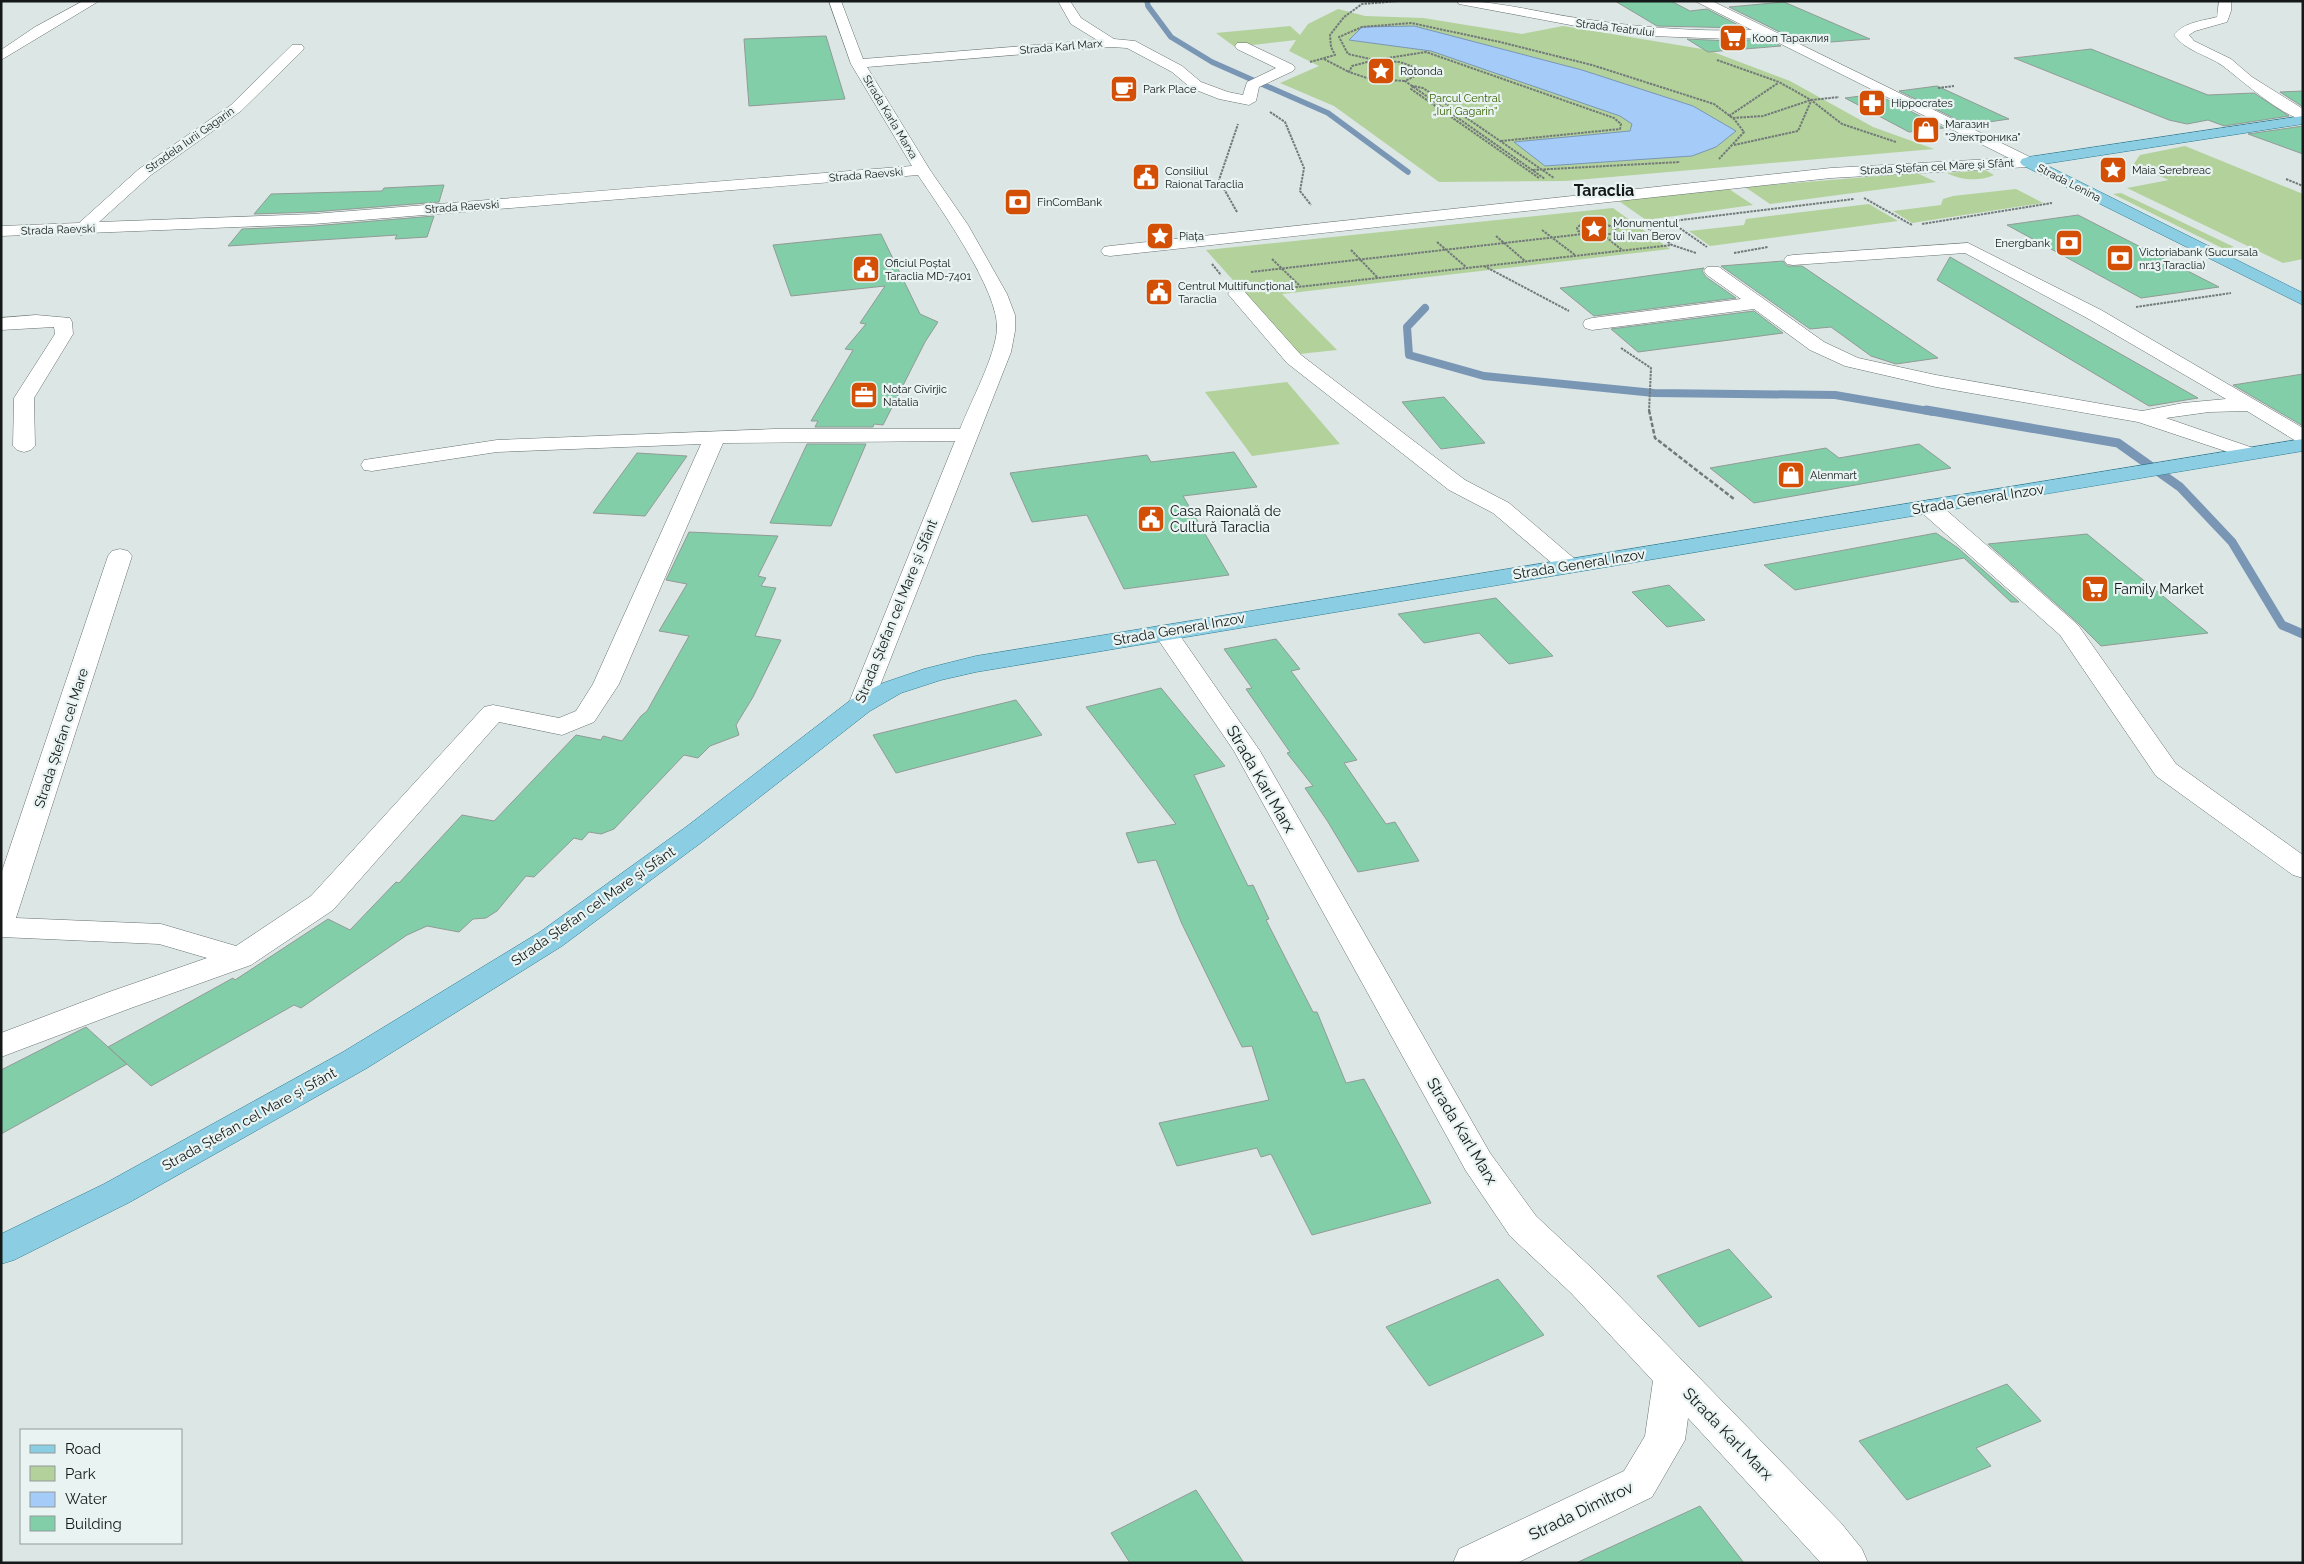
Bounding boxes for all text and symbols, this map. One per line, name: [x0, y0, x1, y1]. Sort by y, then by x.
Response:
street label: Strada Teatrului: [1575, 17, 1655, 39]
supermarket icon: Кооп Тараклия: [1718, 23, 1748, 53]
place label: Кооп Тараклия: [1752, 32, 1829, 45]
street label: Strada Karl Marx: [1019, 37, 1103, 57]
place icon: Rotonda: [1366, 56, 1396, 86]
place label: Rotonda: [1400, 65, 1443, 78]
street label: Strada Karla Marxa: [860, 73, 920, 161]
cafe icon: Park Place: [1109, 74, 1139, 104]
place label: Park Place: [1143, 83, 1197, 96]
pharmacy icon: Hippocrates: [1857, 88, 1887, 118]
park label: Parcul Central „Iuri Gagarin”: [1429, 92, 1501, 118]
place label: Hippocrates: [1891, 97, 1953, 110]
street label: Stradela Iurii Gagarin: [143, 104, 237, 176]
shop icon: Магазин "Электроника": [1911, 115, 1941, 145]
place label: Магазин "Электроника": [1945, 118, 2021, 144]
place icon: Maia Serebreac: [2098, 155, 2128, 185]
street label: Strada Ștefan cel Mare și Sfânt: [1860, 156, 2015, 178]
street label: Strada Lenina: [2035, 161, 2103, 205]
public building icon: Consiliul Raional Taraclia: [1131, 162, 1161, 192]
place label: Maia Serebreac: [2132, 164, 2211, 177]
street label: Strada Raevski: [828, 165, 904, 185]
place label: Consiliul Raional Taraclia: [1165, 165, 1243, 191]
district label: Taraclia: [1574, 181, 1634, 200]
bank icon: FinComBank: [1003, 187, 1033, 217]
place label: FinComBank: [1037, 196, 1102, 209]
street label: Strada Raevski: [424, 198, 500, 216]
place icon: Monumentul lui Ivan Berov: [1579, 214, 1609, 244]
place label: Monumentul lui Ivan Berov: [1613, 217, 1681, 243]
place icon: Piața: [1145, 221, 1175, 251]
street label: Strada Raevski: [21, 222, 95, 238]
bank icon: Energbank: [2054, 228, 2084, 258]
place label: Piața: [1179, 230, 1204, 243]
place label: Energbank: [1995, 237, 2050, 250]
bank icon: Victoriabank (Sucursala nr.13 Taraclia): [2105, 243, 2135, 273]
place label: Victoriabank (Sucursala nr.13 Taraclia): [2139, 246, 2258, 272]
public building icon: Oficiul Poștal Taraclia MD-7401: [851, 254, 881, 284]
place label: Oficiul Poștal Taraclia MD-7401: [885, 257, 971, 283]
public building icon: Centrul Multifuncțional Taraclia: [1144, 277, 1174, 307]
place label: Centrul Multifuncțional Taraclia: [1178, 280, 1294, 306]
office icon: Notar Cîvîrjic Natalia: [849, 380, 879, 410]
place label: Notar Cîvîrjic Natalia: [883, 383, 947, 409]
shop icon: Alenmart: [1776, 460, 1806, 490]
place label: Alenmart: [1810, 469, 1857, 482]
street label: Strada General Inzov: [1911, 481, 2046, 517]
place label: Casa Raională de Cultură Taraclia: [1170, 503, 1281, 535]
public building icon: Casa Raională de Cultură Taraclia: [1136, 504, 1166, 534]
street label: Strada Ștefan cel Mare și Sfânt: [852, 517, 940, 705]
street label: Strada General Inzov: [1512, 546, 1647, 582]
supermarket icon: Family Market: [2080, 574, 2110, 604]
place label: Family Market: [2114, 581, 2204, 597]
street label: Strada General Inzov: [1112, 609, 1247, 648]
street label: Strada Ștefan cel Mare: [31, 666, 91, 810]
street label: Strada Karl Marx: [1223, 722, 1299, 836]
street label: Strada Ștefan cel Mare și Sfânt: [508, 843, 678, 969]
street label: Strada Ștefan cel Mare și Sfânt: [159, 1064, 339, 1174]
street label: Strada Karl Marx: [1423, 1074, 1501, 1188]
street label: Strada Karl Marx: [1679, 1384, 1777, 1484]
legend: [20, 1429, 182, 1544]
text: Road: [65, 1440, 101, 1458]
text: Park: [65, 1465, 96, 1483]
street label: Strada Dimitrov: [1526, 1477, 1637, 1544]
text: Water: [65, 1490, 108, 1508]
text: Building: [65, 1515, 122, 1533]

